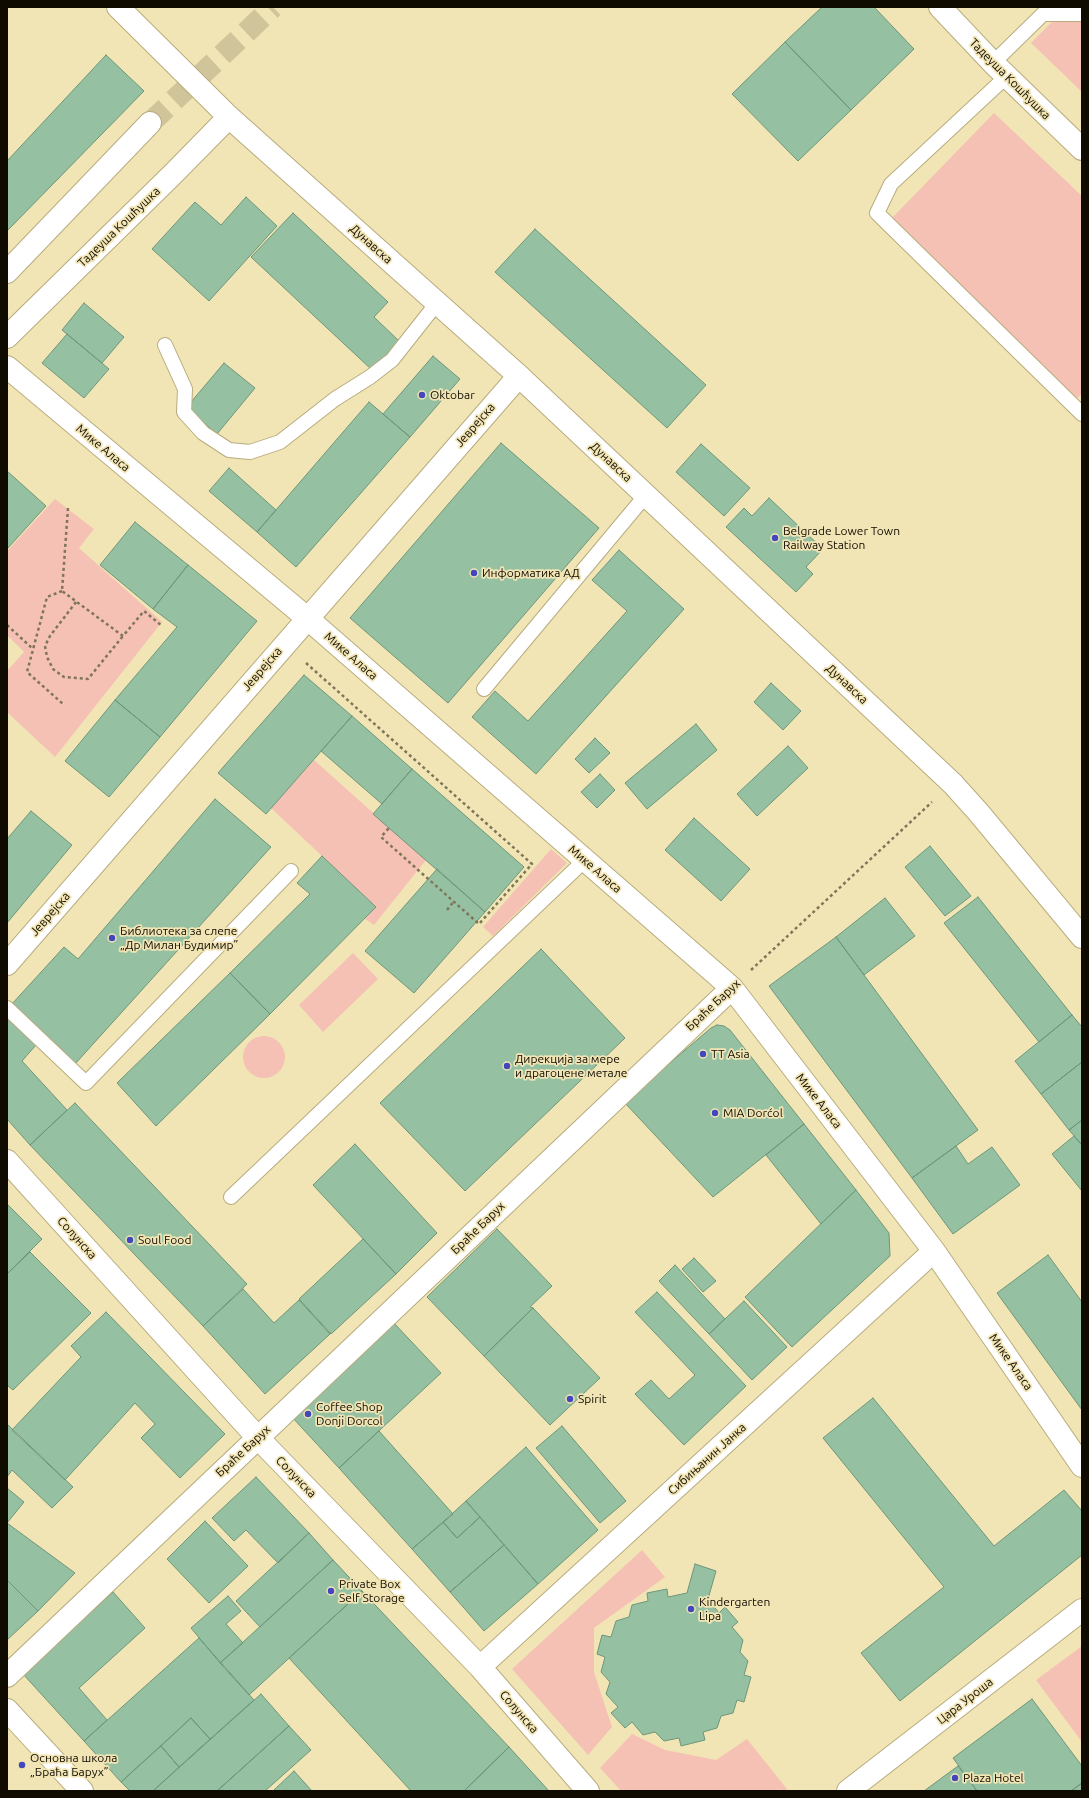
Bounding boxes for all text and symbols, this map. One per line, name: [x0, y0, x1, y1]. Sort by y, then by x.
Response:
street label: Тадеуша Кошћушка: [966, 35, 1054, 123]
street label: Тадеуша Кошћушка: [75, 184, 163, 270]
street label: Дунавска: [347, 221, 395, 267]
place label: Oktobar: [430, 388, 475, 402]
marker: Oktobar: [417, 390, 427, 400]
street label: Јеврејска: [452, 400, 498, 450]
street label: Мике Аласа: [73, 421, 133, 475]
street label: Дунавска: [587, 439, 635, 485]
place label: Belgrade Lower Town Railway Station: [783, 524, 900, 552]
marker: Belgrade Lower Town Railway Station: [770, 533, 780, 543]
place label: Информатика АД: [482, 566, 580, 580]
marker: Информатика АД: [469, 568, 479, 578]
street label: Мике Аласа: [321, 629, 381, 683]
street label: Јеврејска: [239, 644, 285, 694]
street label: Дунавска: [823, 661, 871, 707]
street label: Мике Аласа: [565, 842, 625, 896]
street label: Јеврејска: [27, 889, 73, 939]
place label: Библиотека за слепе „Др Милан Будимир”: [120, 924, 238, 952]
marker: Библиотека за слепе „Др Милан Будимир”: [107, 933, 117, 943]
street label: Браће Барух: [683, 976, 743, 1034]
place label: TT Asia: [711, 1047, 750, 1061]
marker: TT Asia: [698, 1049, 708, 1059]
place label: Дирекција за мере и драгоцене метале: [515, 1052, 627, 1080]
marker: Дирекција за мере и драгоцене метале: [502, 1061, 512, 1071]
street label: Мике Аласа: [793, 1071, 845, 1131]
place label: MIA Dorćol: [723, 1106, 783, 1120]
marker: MIA Dorćol: [710, 1108, 720, 1118]
street label: Браће Барух: [448, 1199, 508, 1257]
street label: Солунска: [54, 1214, 100, 1262]
place label: Soul Food: [138, 1233, 191, 1247]
marker: Soul Food: [125, 1235, 135, 1245]
street label: Мике Аласа: [986, 1331, 1036, 1393]
place label: Spirit: [578, 1392, 606, 1406]
marker: Spirit: [565, 1394, 575, 1404]
place label: Coffee Shop Donji Dorcol: [316, 1400, 383, 1428]
marker: Coffee Shop Donji Dorcol: [303, 1409, 313, 1419]
street label: Сибињанин Јанка: [665, 1420, 749, 1498]
street label: Браће Барух: [213, 1422, 273, 1480]
street label: Солунска: [273, 1453, 319, 1501]
place label: Private Box Self Storage: [339, 1577, 405, 1605]
marker: Private Box Self Storage: [326, 1586, 336, 1596]
place label: Kindergarten Lipa: [699, 1595, 770, 1623]
marker: Kindergarten Lipa: [686, 1604, 696, 1614]
street label: Цара Уроша: [934, 1675, 996, 1727]
street label: Солунска: [496, 1688, 542, 1736]
place label: Основна школа „Браћа Барух”: [30, 1751, 117, 1779]
marker: Основна школа „Браћа Барух”: [17, 1760, 27, 1770]
place label: Plaza Hotel: [963, 1771, 1024, 1785]
marker: Plaza Hotel: [950, 1773, 960, 1783]

